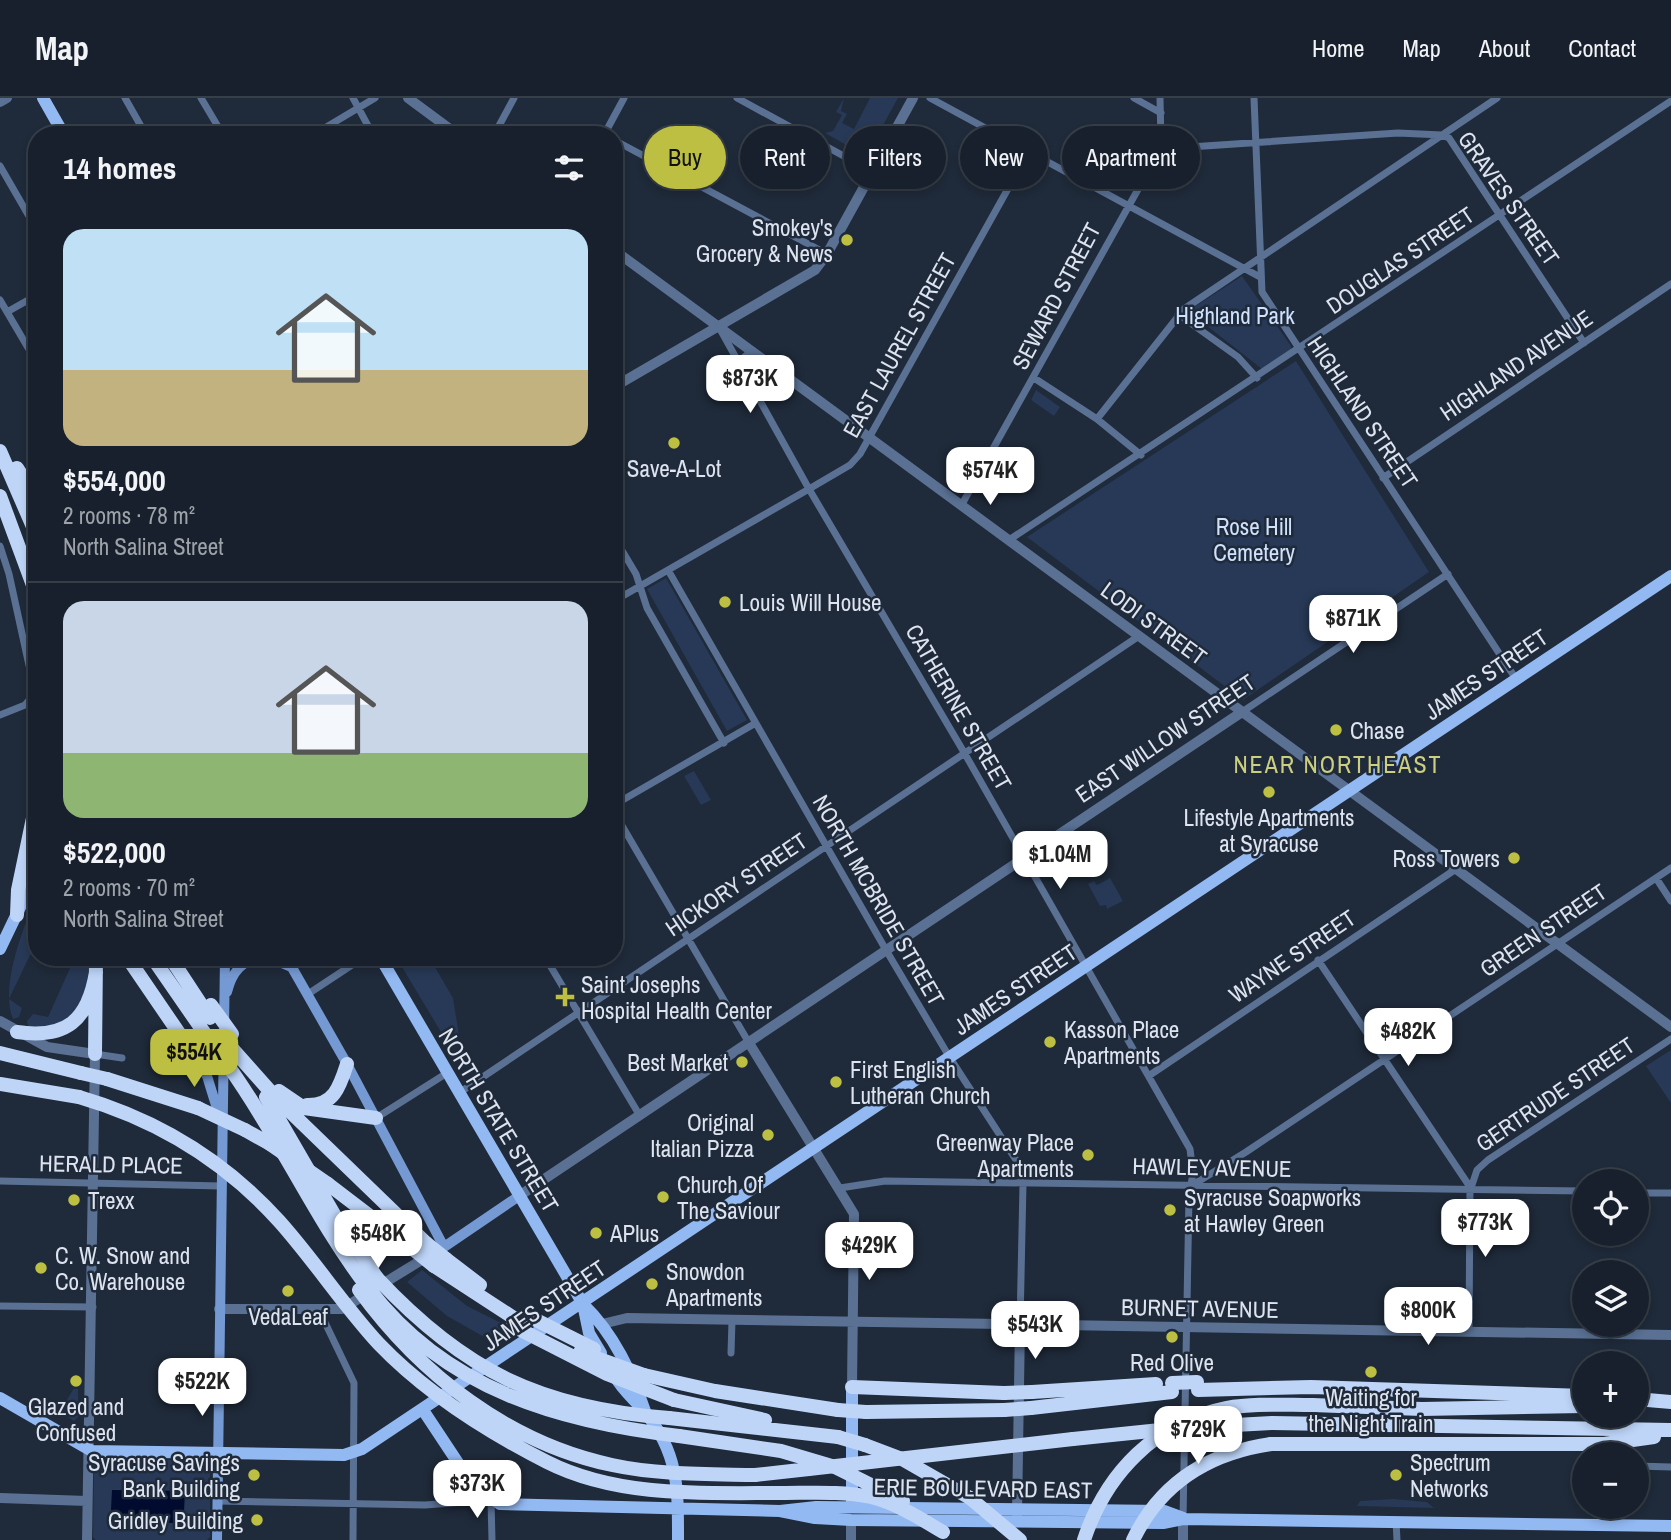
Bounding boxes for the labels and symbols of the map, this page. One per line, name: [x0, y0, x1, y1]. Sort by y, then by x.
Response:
street label: GRAVES STREET: [1451, 125, 1567, 272]
street label: DOUGLAS STREET: [1320, 199, 1480, 321]
place label: Smokey's Grocery & News: [696, 212, 833, 269]
street label: SEWARD STREET: [1004, 217, 1108, 375]
marker: Smokey's Grocery & News: [839, 232, 855, 248]
street label: EAST LAUREL STREET: [835, 247, 963, 443]
park label: Highland Park: [1175, 300, 1295, 331]
street label: HIGHLAND AVENUE: [1434, 302, 1598, 428]
street label: HIGHLAND STREET: [1301, 330, 1426, 494]
pin: $873K: [701, 356, 799, 415]
marker: Save-A-Lot: [666, 435, 682, 451]
pin: $574K: [941, 448, 1039, 507]
place label: Save-A-Lot: [627, 453, 721, 484]
park label: Rose Hill Cemetery: [1213, 511, 1295, 568]
street label: LODI STREET: [1095, 574, 1214, 672]
place label: Louis Will House: [739, 587, 882, 618]
marker: Louis Will House: [717, 594, 733, 610]
pin: $871K: [1304, 596, 1402, 655]
street label: CATHERINE STREET: [899, 618, 1019, 796]
street label: JAMES STREET: [1418, 621, 1554, 727]
street label: EAST WILLOW STREET: [1069, 666, 1261, 810]
place label: Chase: [1350, 715, 1405, 746]
marker: Chase: [1328, 722, 1344, 738]
district label: NEAR NORTHEAST: [1233, 748, 1443, 780]
marker: Lifestyle Apartments at Syracuse: [1261, 784, 1277, 800]
street label: NORTH MCBRIDE STREET: [806, 789, 952, 1011]
place label: Lifestyle Apartments at Syracuse: [1184, 802, 1354, 859]
street label: HICKORY STREET: [659, 825, 813, 943]
pin: $1.04M: [1003, 832, 1117, 891]
place label: Ross Towers: [1392, 843, 1500, 874]
marker: Ross Towers: [1506, 850, 1522, 866]
street label: GREEN STREET: [1474, 876, 1613, 984]
street label: WAYNE STREET: [1223, 902, 1362, 1010]
street label: JAMES STREET: [947, 936, 1083, 1042]
place label: Saint Josephs Hospital Health Center: [581, 969, 773, 1026]
marker: Saint Josephs Hospital Health Center: [555, 987, 575, 1007]
pin: $482K: [1359, 1009, 1457, 1068]
place label: Kasson Place Apartments: [1063, 1014, 1179, 1071]
street label: NORTH STATE STREET: [432, 1022, 567, 1218]
street label: GERTRUDE STREET: [1470, 1029, 1641, 1159]
pin: $554K: [145, 1030, 243, 1089]
marker: Kasson Place Apartments: [1042, 1034, 1058, 1050]
place label: Best Market: [627, 1047, 728, 1078]
marker: Best Market: [734, 1054, 750, 1070]
place label: First English Lutheran Church: [850, 1054, 990, 1111]
marker: First English Lutheran Church: [828, 1074, 844, 1090]
place label: Original Italian Pizza: [650, 1107, 754, 1164]
marker: Original Italian Pizza: [760, 1127, 776, 1143]
place label: Greenway Place Apartments: [936, 1127, 1074, 1184]
street label: HERALD PLACE: [39, 1147, 183, 1181]
marker: Greenway Place Apartments: [1080, 1147, 1096, 1163]
street label: HAWLEY AVENUE: [1132, 1150, 1292, 1184]
place label: Church Of The Saviour: [677, 1169, 780, 1226]
place label: Syracuse Soapworks at Hawley Green: [1184, 1182, 1361, 1239]
place label: Trexx: [88, 1185, 135, 1216]
marker: Church Of The Saviour: [655, 1189, 671, 1205]
marker: Trexx: [66, 1192, 82, 1208]
pin: $773K: [1436, 1200, 1534, 1259]
marker: Syracuse Soapworks at Hawley Green: [1162, 1202, 1178, 1218]
pin: $548K: [329, 1210, 427, 1270]
place label: APlus: [609, 1218, 659, 1249]
pin: $429K: [820, 1222, 918, 1282]
marker: APlus: [588, 1225, 604, 1241]
place label: C. W. Snow and Co. Warehouse: [55, 1240, 190, 1297]
street label: JAMES STREET: [476, 1252, 612, 1358]
place label: Snowdon Apartments: [665, 1256, 762, 1313]
marker: C. W. Snow and Co. Warehouse: [33, 1260, 49, 1276]
marker: Snowdon Apartments: [644, 1276, 660, 1292]
marker: VedaLeaf: [280, 1283, 296, 1299]
pin: $800K: [1379, 1288, 1477, 1347]
street label: BURNET AVENUE: [1121, 1291, 1279, 1325]
place label: VedaLeaf: [248, 1301, 329, 1332]
pin: $543K: [986, 1302, 1084, 1361]
marker: Red Olive: [1164, 1329, 1180, 1345]
place label: Red Olive: [1130, 1347, 1214, 1378]
pin: $522K: [153, 1358, 251, 1418]
marker: Waiting for the Night Train: [1363, 1364, 1379, 1380]
marker: Glazed and Confused: [68, 1373, 84, 1389]
place label: Waiting for the Night Train: [1309, 1382, 1433, 1439]
place label: Glazed and Confused: [28, 1391, 124, 1448]
pin: $729K: [1149, 1406, 1247, 1466]
place label: Syracuse Savings Bank Building: [88, 1447, 240, 1504]
place label: Spectrum Networks: [1410, 1447, 1491, 1504]
pin: $373K: [428, 1460, 526, 1520]
marker: Syracuse Savings Bank Building: [246, 1467, 262, 1483]
marker: Spectrum Networks: [1388, 1467, 1404, 1483]
street label: ERIE BOULEVARD EAST: [873, 1471, 1093, 1505]
place label: Gridley Building: [108, 1505, 244, 1536]
marker: Gridley Building: [249, 1512, 265, 1528]

